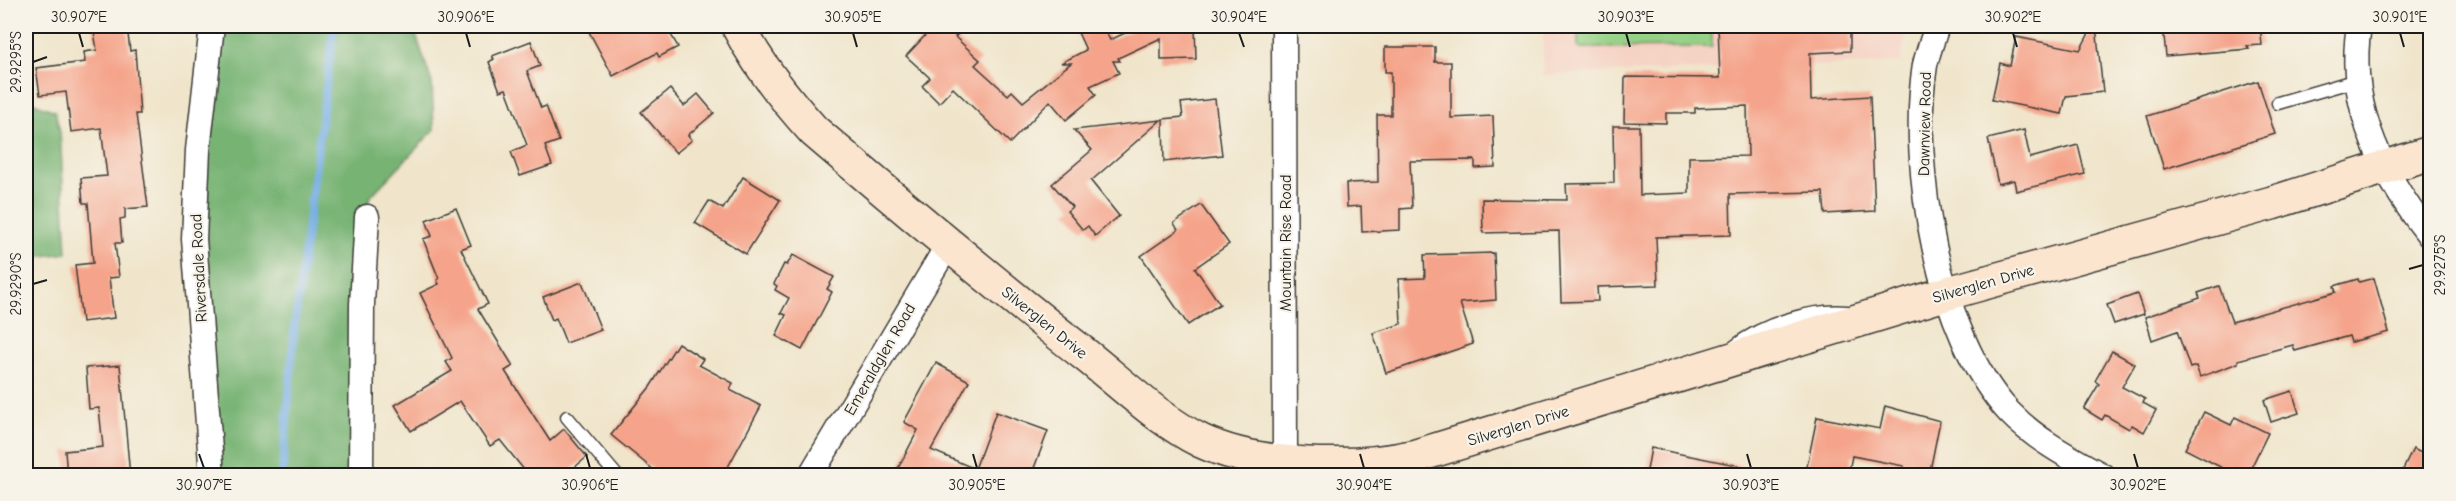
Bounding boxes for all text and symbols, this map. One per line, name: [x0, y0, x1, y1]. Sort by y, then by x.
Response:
text: 30.907°E: [51, 8, 107, 26]
text: 30.906°E: [437, 8, 495, 26]
text: 30.905°E: [824, 8, 882, 26]
text: 30.904°E: [1211, 8, 1267, 26]
text: 30.903°E: [1598, 8, 1654, 26]
text: 30.902°E: [1985, 8, 2041, 26]
text: 30.901°E: [2373, 8, 2427, 26]
text: 29.9295°S: [7, 31, 25, 93]
street label: Dawnview Road: [1915, 72, 1935, 176]
street label: Mountain Rise Road: [1277, 175, 1295, 311]
street label: Riversdale Road: [187, 213, 211, 323]
text: 29.9275°S: [2431, 234, 2449, 296]
text: 29.9290°S: [7, 252, 25, 316]
street label: Silverglen Drive: [1930, 261, 2036, 307]
street label: Silverglen Drive: [998, 283, 1091, 363]
street label: Emeraldglen Road: [841, 300, 919, 419]
street label: Silverglen Drive: [1466, 402, 1571, 450]
text: 30.907°E: [176, 476, 232, 494]
text: 30.906°E: [561, 476, 619, 494]
text: 30.905°E: [948, 476, 1006, 494]
text: 30.904°E: [1336, 476, 1392, 494]
text: 30.903°E: [1723, 476, 1779, 494]
text: 30.902°E: [2110, 476, 2166, 494]

